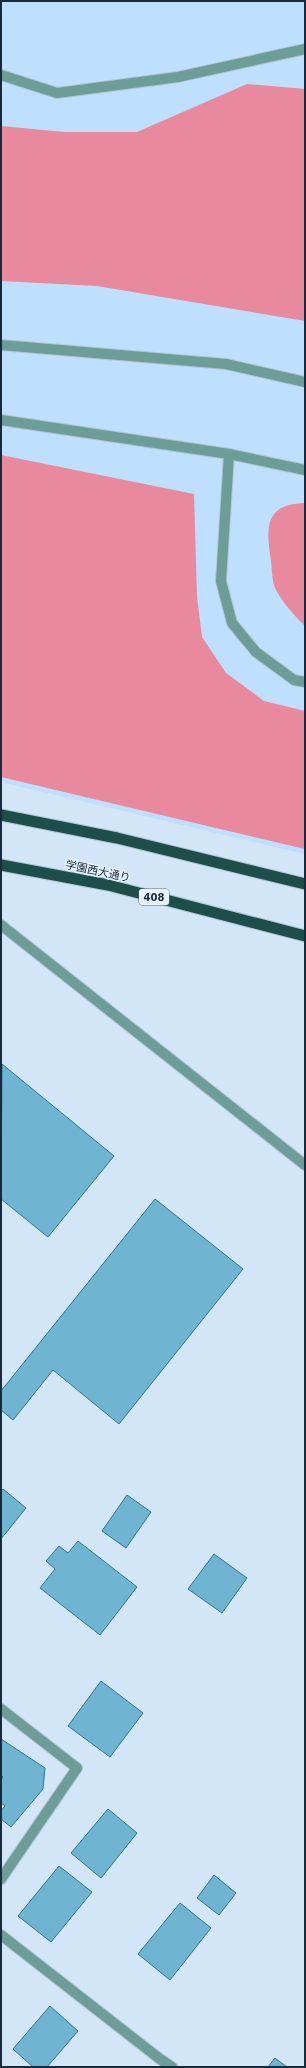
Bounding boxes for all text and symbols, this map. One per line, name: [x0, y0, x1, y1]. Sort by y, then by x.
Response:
street label: 学園西大通り: [64, 858, 132, 885]
road number: 408: [139, 889, 169, 905]

